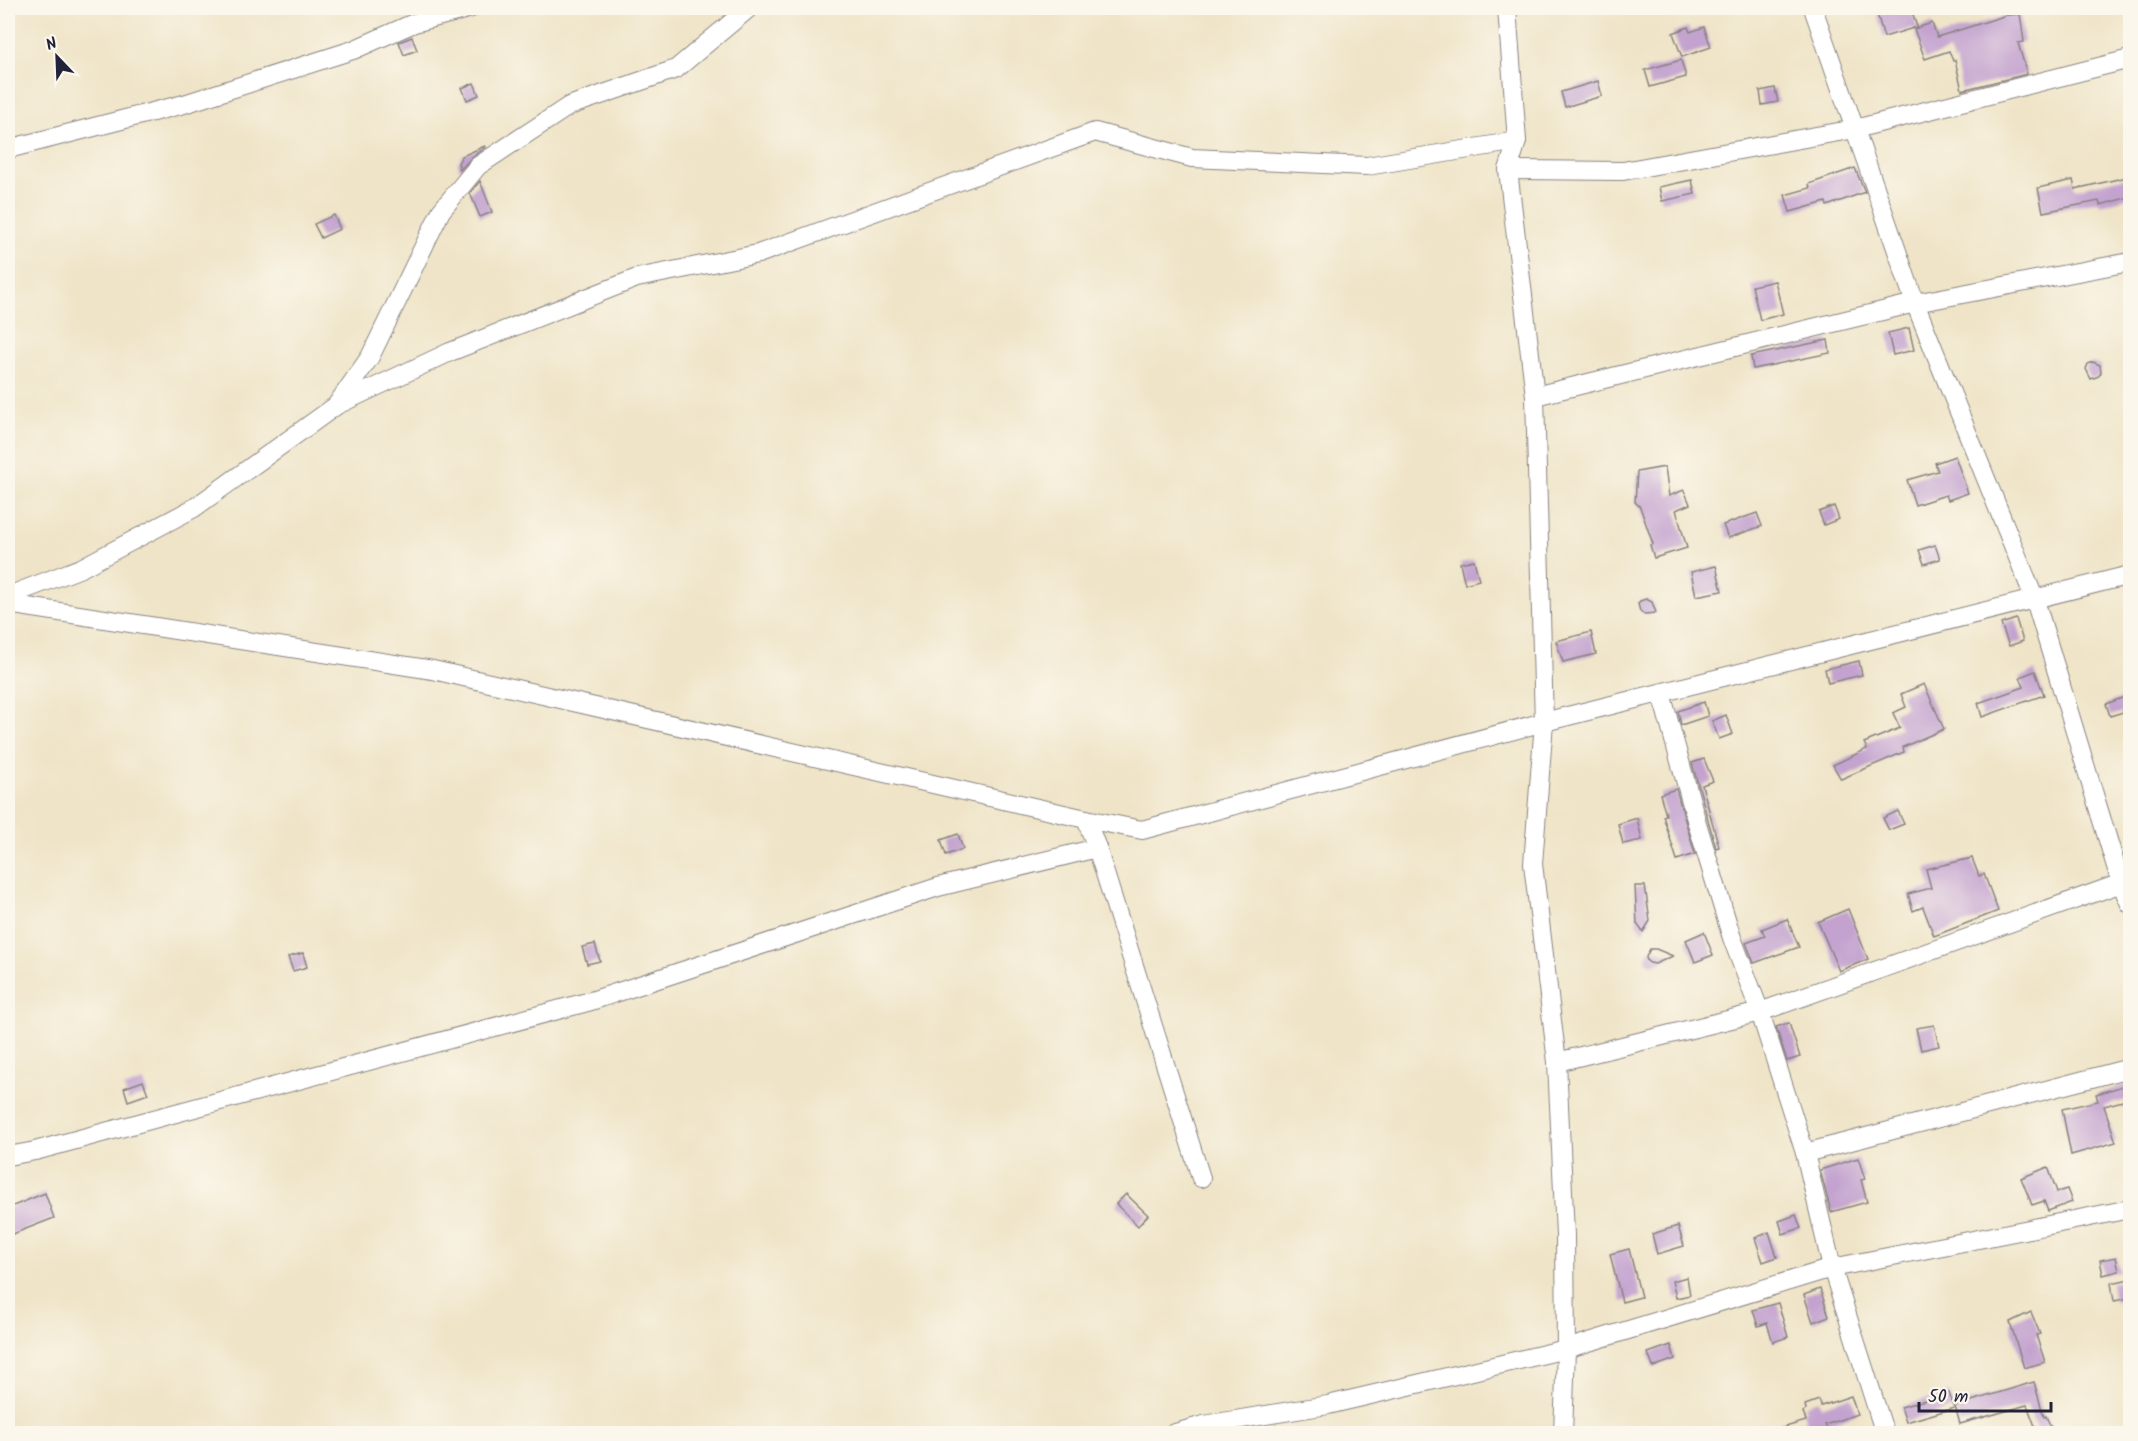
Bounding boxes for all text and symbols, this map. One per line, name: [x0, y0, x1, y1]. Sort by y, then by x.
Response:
north arrow: [27, 27, 87, 87]
text: N: [42, 31, 61, 58]
scale bar: [1919, 1375, 2051, 1413]
text: 50 m: [1928, 1383, 1968, 1412]

